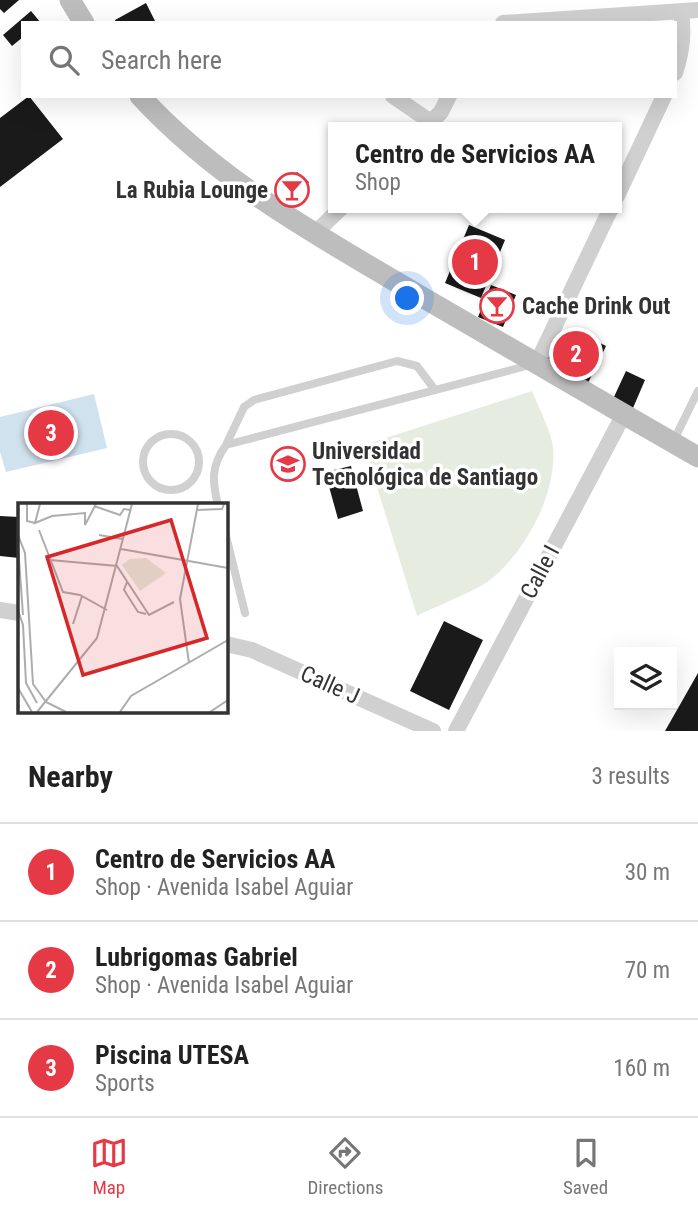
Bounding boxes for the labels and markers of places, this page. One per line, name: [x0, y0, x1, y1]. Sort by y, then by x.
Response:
bar icon: La Rubia Lounge: [273, 171, 311, 209]
place label: La Rubia Lounge: [116, 177, 268, 204]
pin: 1: [452, 236, 498, 288]
bar icon: Cache Drink Out: [478, 287, 516, 325]
place label: Cache Drink Out: [522, 293, 670, 320]
pin: 2: [553, 328, 599, 380]
pin: 3: [28, 407, 74, 459]
place label: Universidad Tecnológica de Santiago: [312, 438, 538, 491]
school or university icon: Universidad Tecnológica de Santiago: [269, 445, 307, 483]

